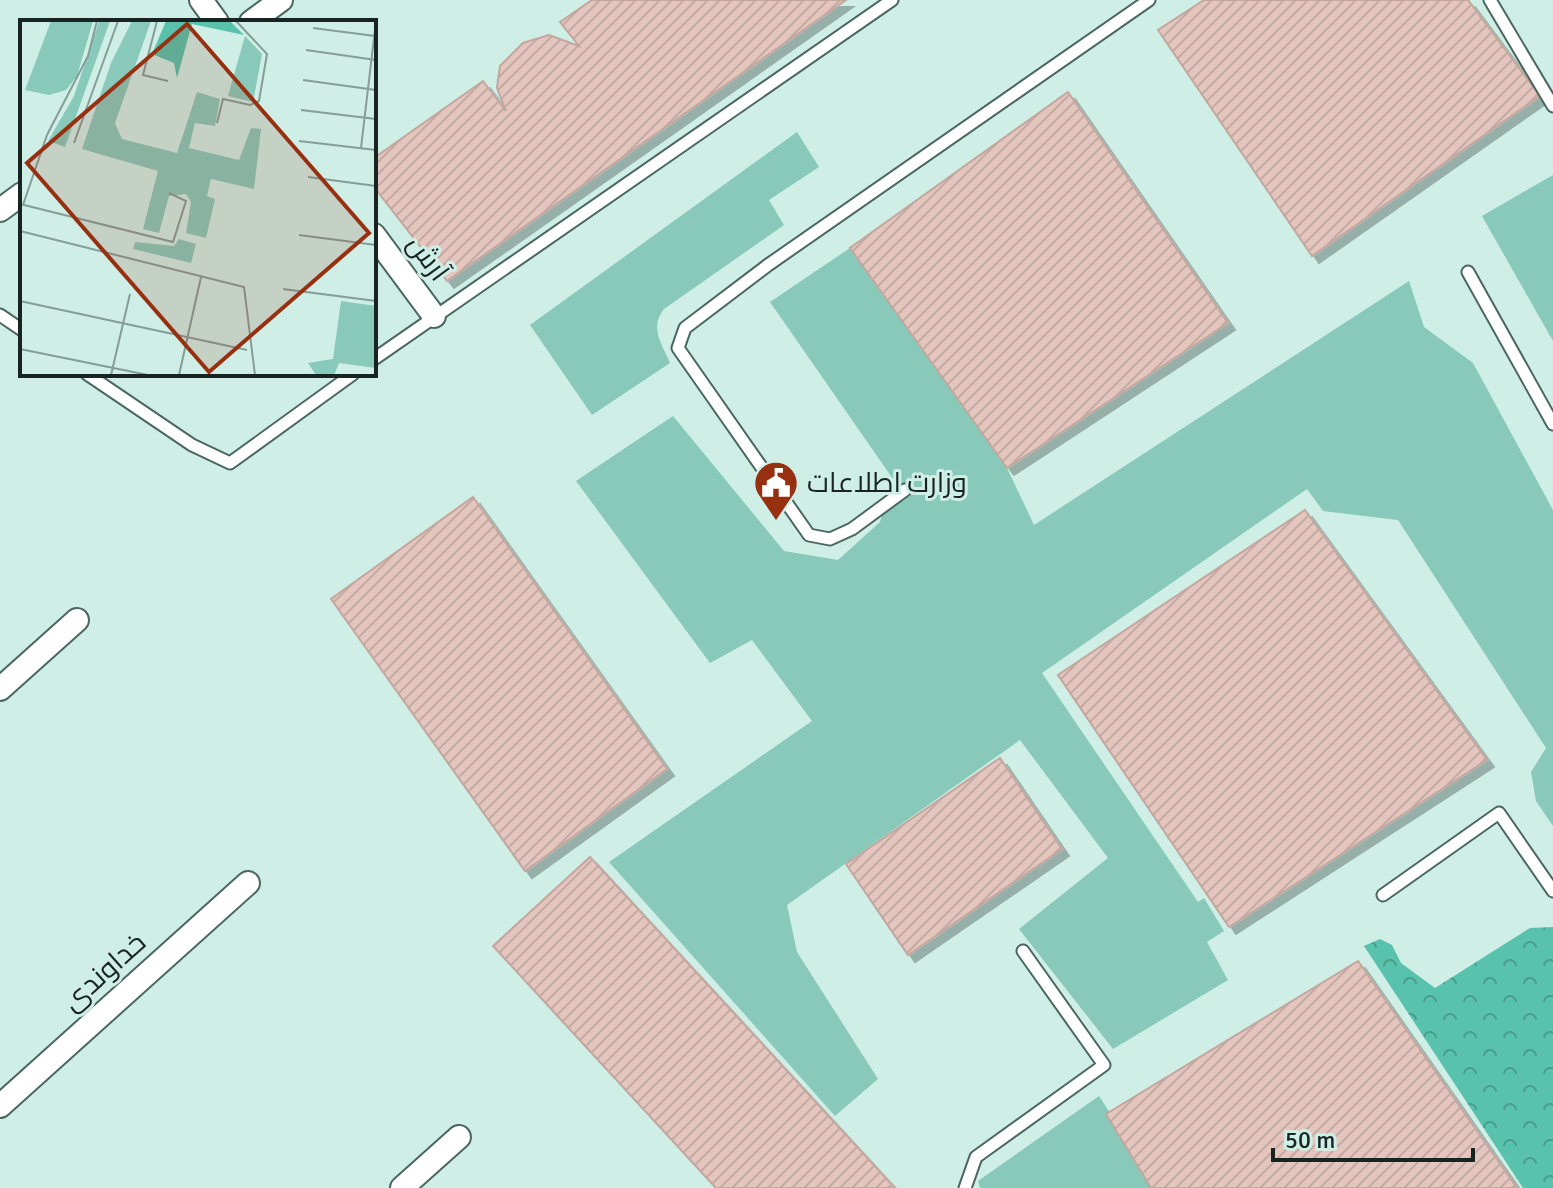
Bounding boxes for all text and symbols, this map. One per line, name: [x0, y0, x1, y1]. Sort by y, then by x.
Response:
inset map: [20, 20, 376, 376]
street label: آرش: [400, 228, 456, 288]
public building icon: وزارت اطلاعات: [752, 459, 800, 522]
place label: وزارت اطلاعات: [807, 466, 967, 500]
street label: خداوندی: [55, 926, 153, 1018]
scale bar: [1273, 1112, 1473, 1162]
text: 50 m: [1285, 1125, 1335, 1155]

